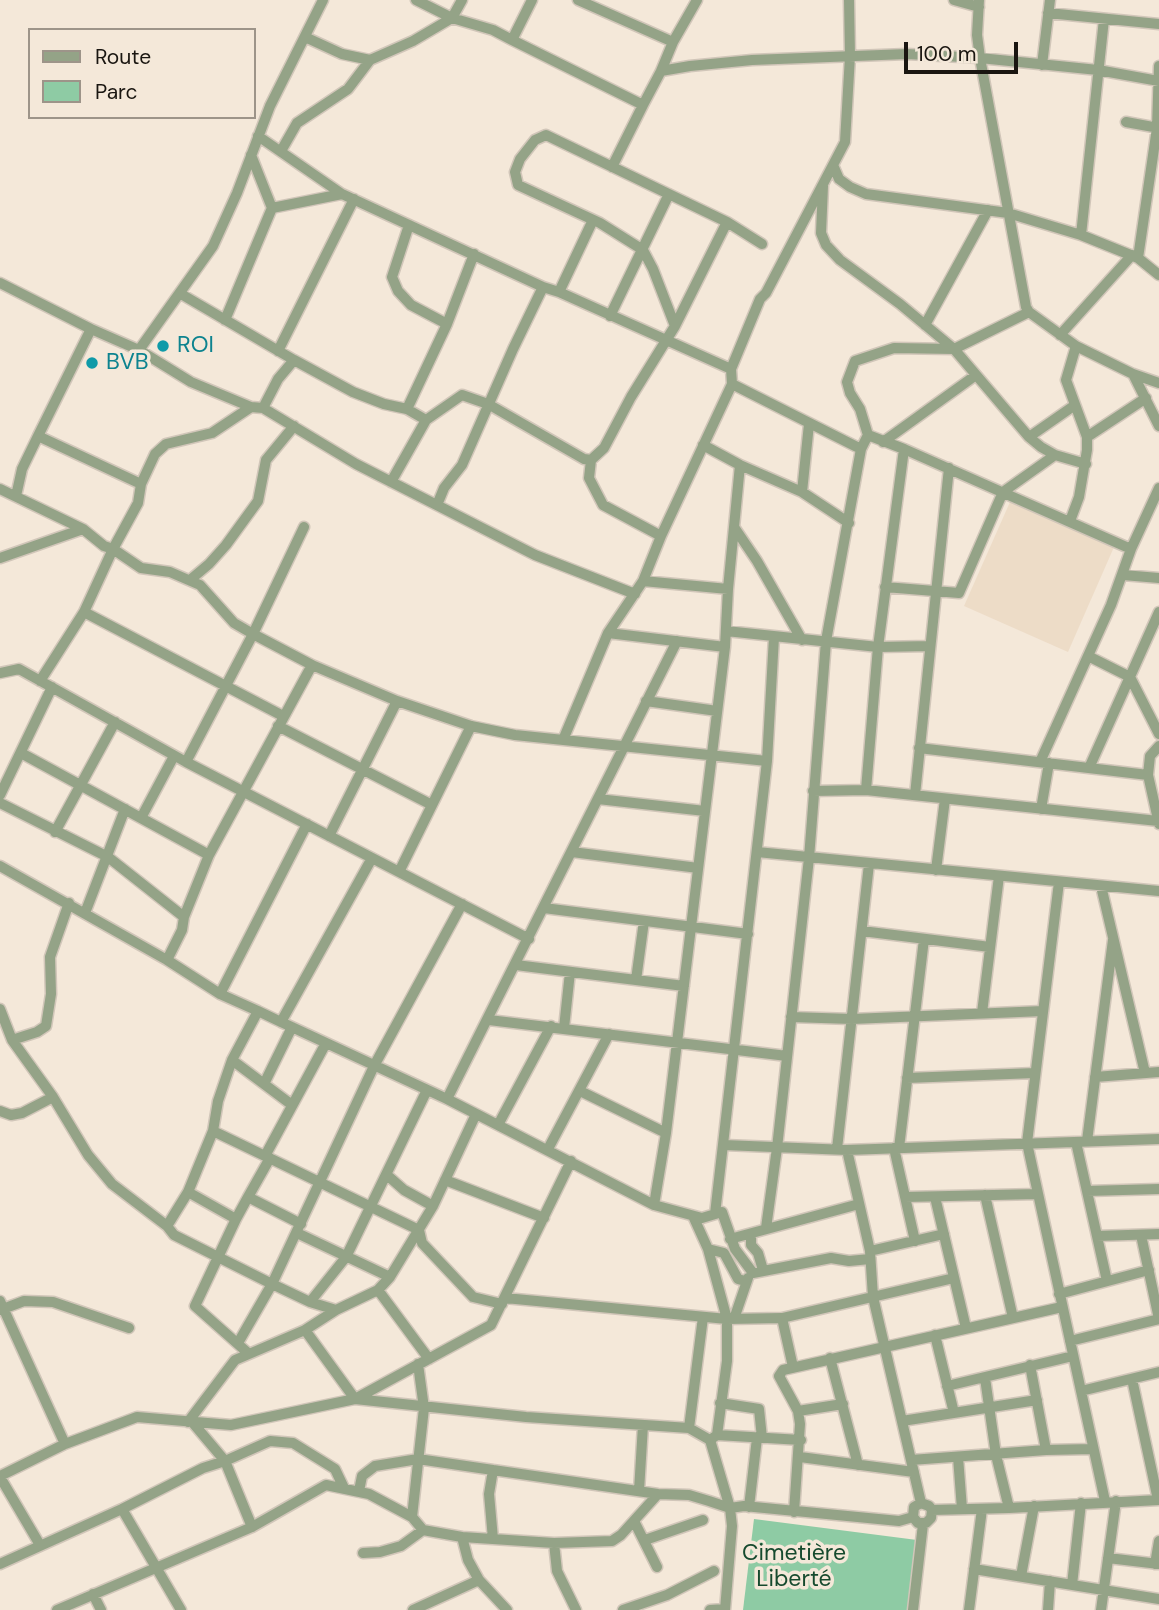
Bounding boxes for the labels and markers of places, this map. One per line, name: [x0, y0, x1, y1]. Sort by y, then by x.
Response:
place label: ROI: [177, 332, 214, 360]
marker: ROI: [155, 338, 171, 354]
place label: BVB: [106, 349, 149, 377]
marker: BVB: [84, 355, 100, 371]

